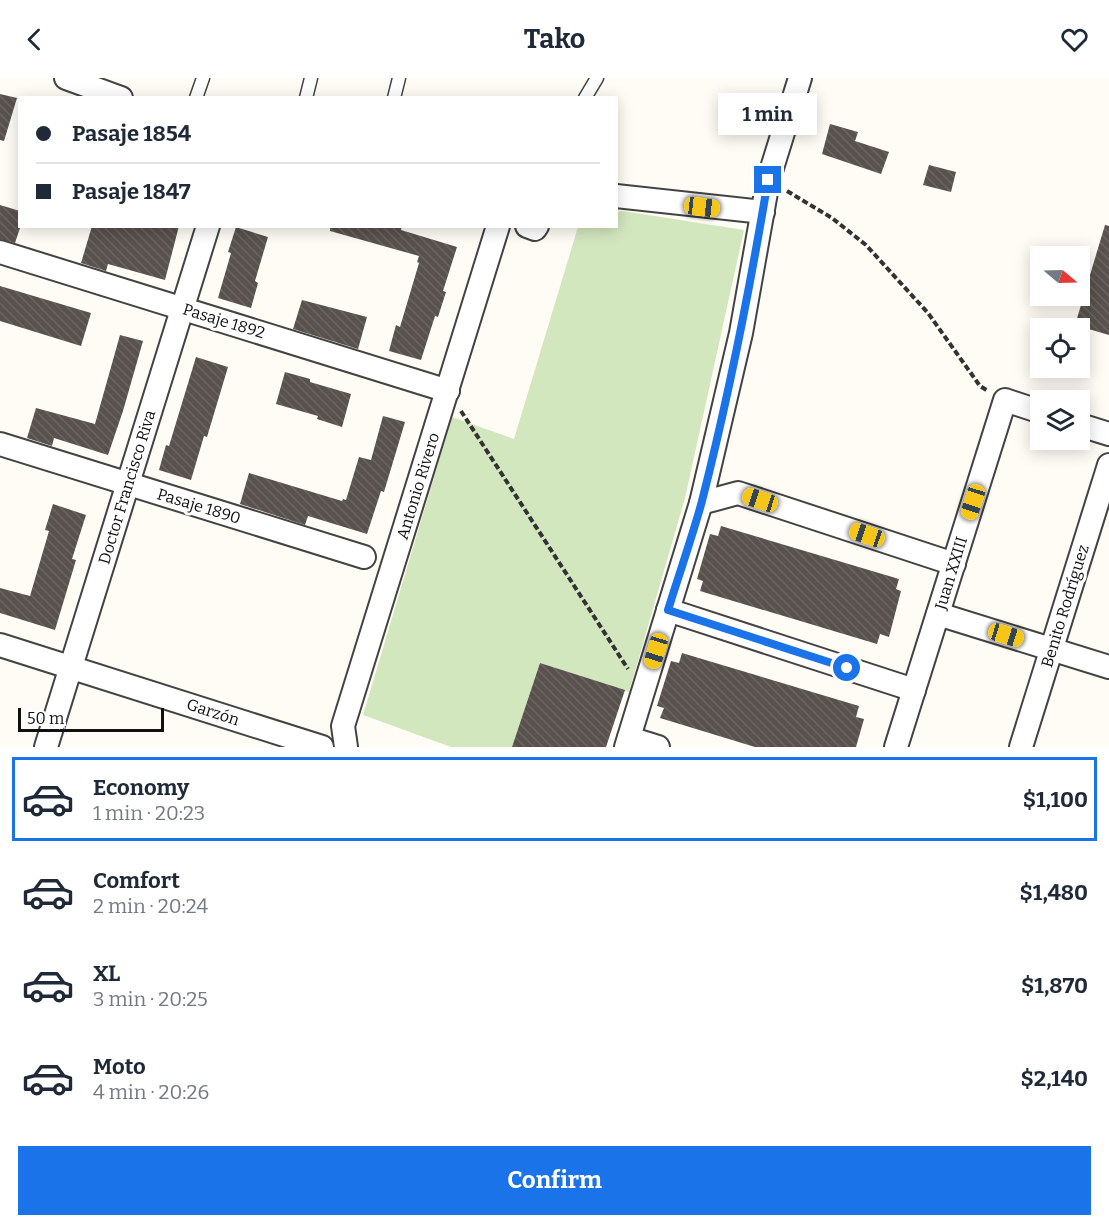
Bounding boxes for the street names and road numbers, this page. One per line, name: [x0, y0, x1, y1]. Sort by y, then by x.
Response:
street label: Pasaje 1892: [181, 300, 267, 342]
street label: Doctor Francisco Riva: [94, 407, 160, 566]
street label: Antonio Rivero: [393, 430, 443, 542]
street label: Pasaje 1890: [155, 484, 243, 528]
street label: Juan XXIII: [931, 534, 971, 613]
street label: Benito Rodríguez: [1037, 542, 1093, 670]
street label: Garzón: [184, 695, 242, 729]

